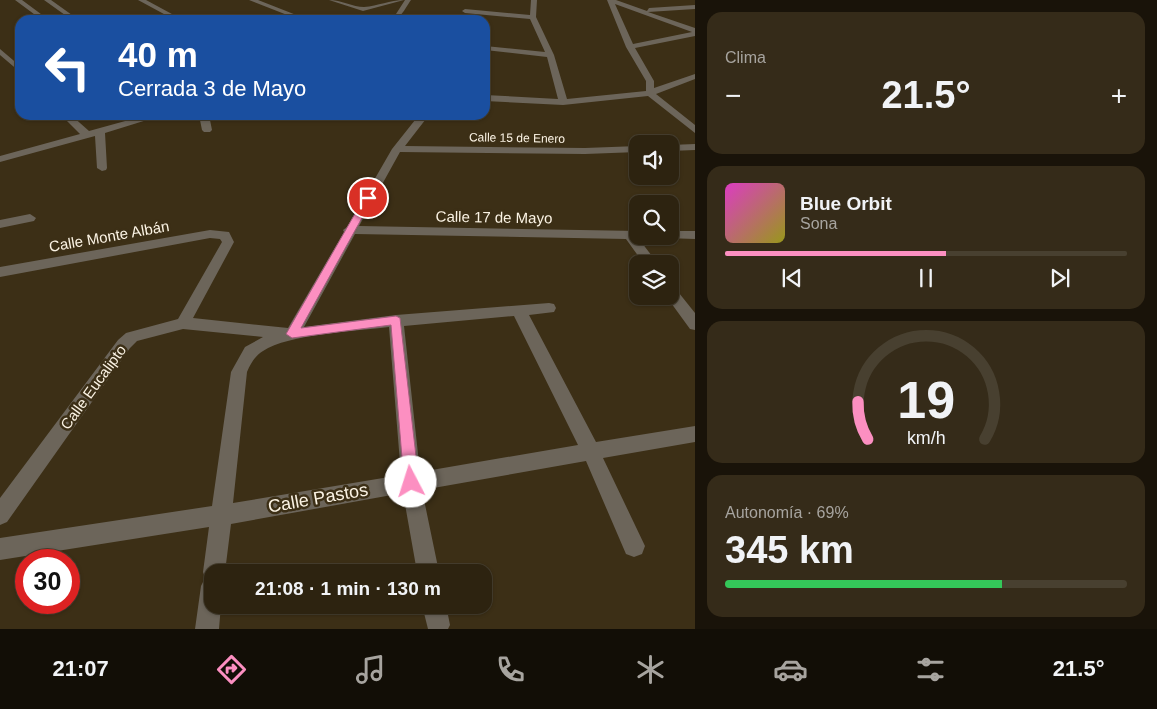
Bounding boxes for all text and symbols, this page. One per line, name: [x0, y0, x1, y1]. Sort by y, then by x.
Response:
icon: left: [35, 35, 100, 100]
text: 40 m: [118, 35, 198, 74]
text: Clima: [725, 49, 766, 66]
text: 21.5°: [881, 74, 971, 116]
text: Cerrada 3 de Mayo: [118, 76, 306, 101]
text: −: [725, 80, 741, 111]
text: +: [1111, 80, 1127, 111]
street label: Calle 15 de Enero: [469, 130, 565, 146]
map controls: [629, 135, 679, 305]
button: sound: [629, 135, 679, 185]
pin: [347, 177, 389, 219]
icon: arrive: [354, 184, 382, 212]
text: Blue Orbit: [800, 193, 892, 214]
button: search: [629, 195, 679, 245]
street label: Calle 17 de Mayo: [435, 207, 553, 227]
text: Sona: [800, 215, 837, 232]
street label: Calle Monte Albán: [48, 217, 170, 255]
button: layers: [629, 255, 679, 305]
icon: previous: [778, 264, 806, 292]
icon: pause: [912, 264, 940, 292]
icon: next: [1046, 264, 1074, 292]
street label: Calle Eucalipto: [57, 342, 129, 432]
text: 19: [897, 371, 955, 429]
text: km/h: [907, 428, 945, 448]
position arrow: [384, 455, 436, 507]
street label: Calle Pastos: [266, 479, 370, 517]
text: Autonomía · 69%: [725, 504, 849, 521]
text: 345 km: [725, 529, 854, 571]
speed limit sign: 30: [15, 549, 80, 614]
text: 21:08 · 1 min · 130 m: [255, 578, 441, 599]
icon: directions: [214, 652, 249, 687]
icon: music: [353, 652, 388, 687]
icon: phone: [493, 652, 528, 687]
icon: climate: [633, 652, 668, 687]
icon: car: [773, 652, 808, 687]
icon: filters: [913, 652, 948, 687]
text: 21:07: [52, 656, 109, 681]
text: 21.5°: [1053, 656, 1104, 681]

